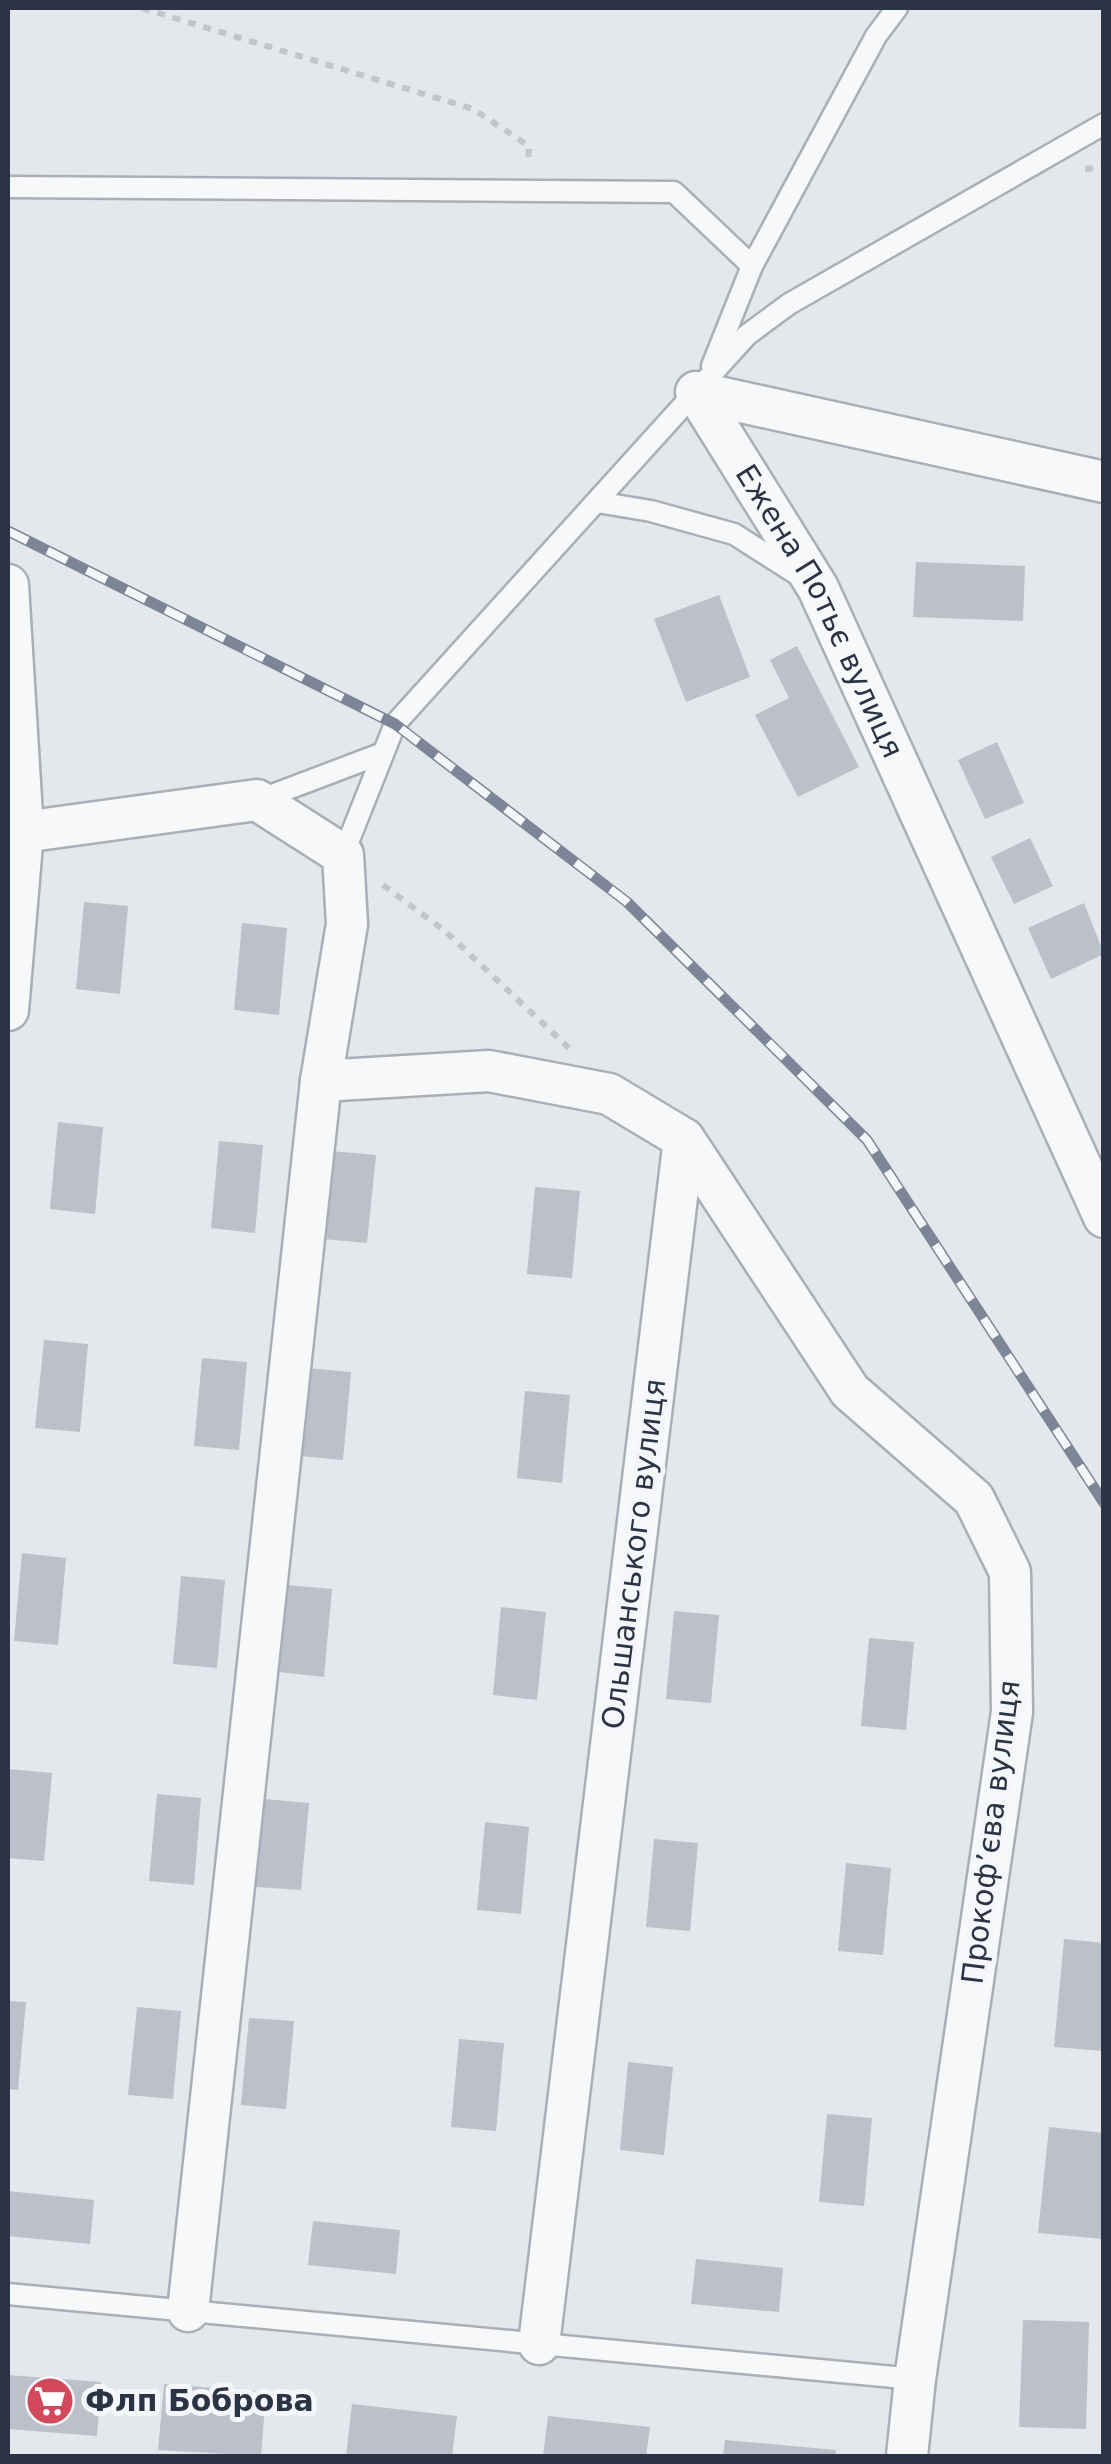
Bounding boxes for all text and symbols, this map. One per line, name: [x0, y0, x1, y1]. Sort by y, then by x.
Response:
street label: Ежена Потьє вулиця: [729, 458, 911, 763]
street label: Ольшанського вулиця: [595, 1377, 672, 1731]
street label: Прокоф’єва вулиця: [954, 1678, 1027, 1986]
supermarket icon: Флп Боброва: [24, 2375, 76, 2427]
place label: Флп Боброва: [85, 2383, 314, 2418]

